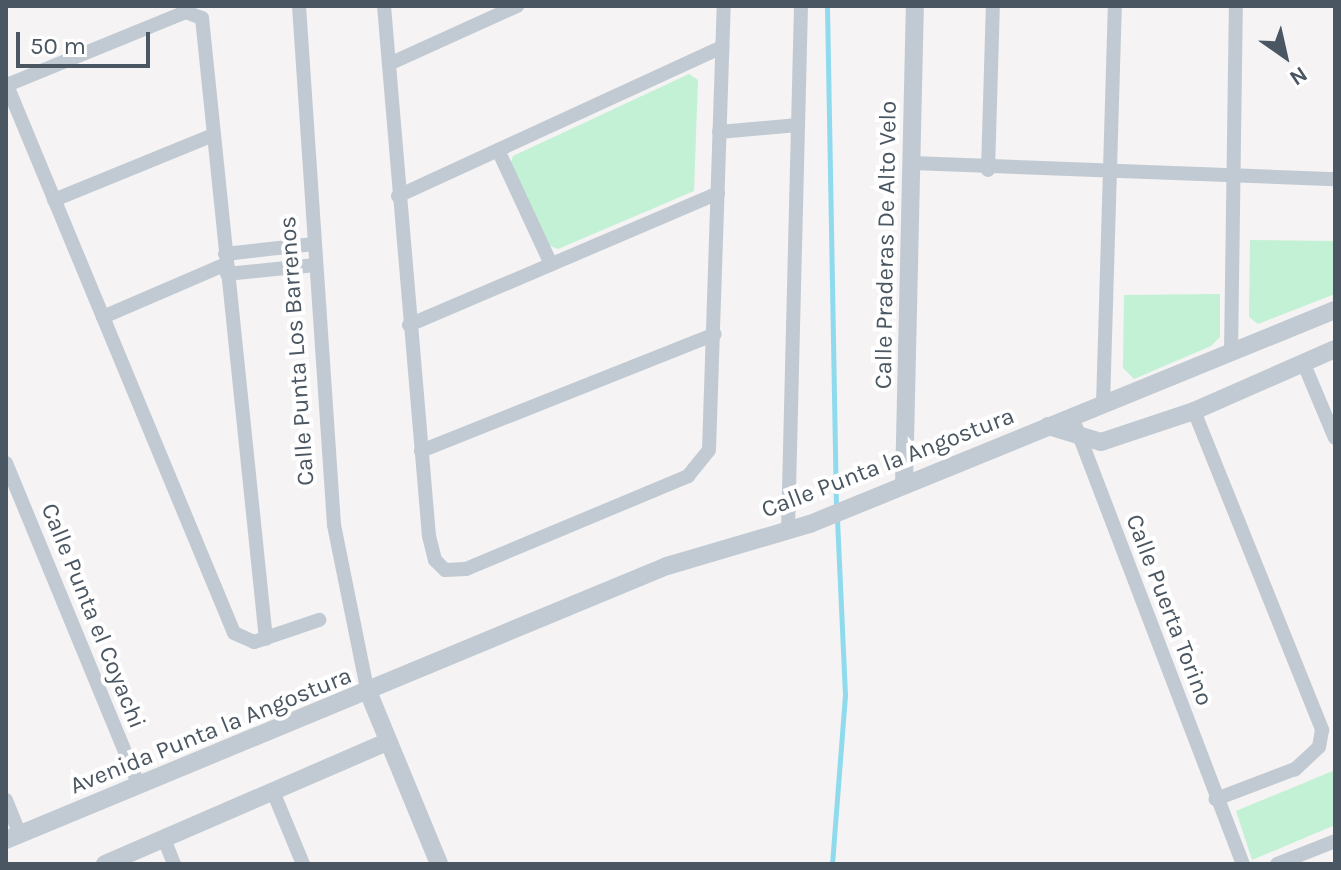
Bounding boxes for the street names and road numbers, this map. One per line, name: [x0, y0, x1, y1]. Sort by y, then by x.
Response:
street label: Calle Praderas De Alto Velo: [869, 101, 903, 389]
street label: Calle Punta Los Barrenos: [273, 215, 321, 487]
street label: Calle Punta la Angostura: [758, 401, 1018, 525]
street label: Calle Punta el Coyachi: [35, 499, 151, 733]
street label: Calle Puerta Torino: [1119, 510, 1219, 710]
street label: Avenida Punta la Angostura: [66, 661, 356, 801]

